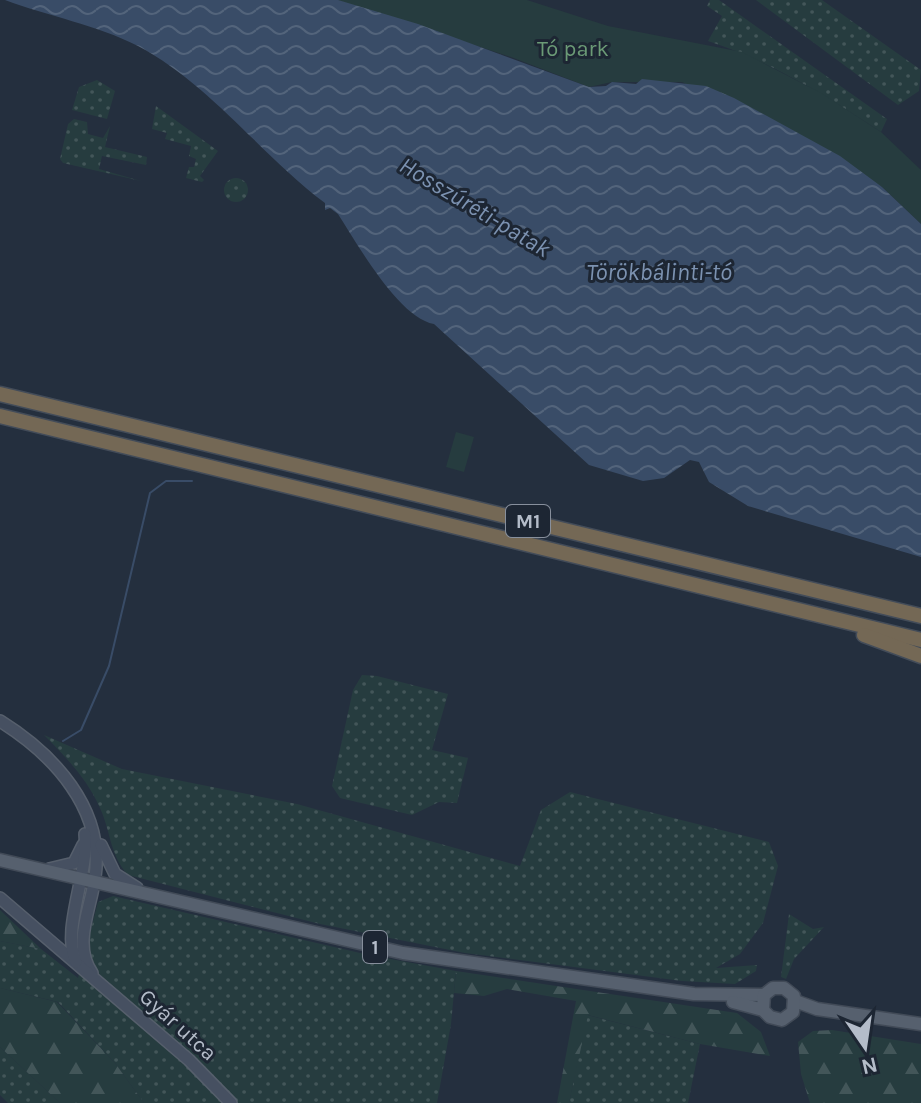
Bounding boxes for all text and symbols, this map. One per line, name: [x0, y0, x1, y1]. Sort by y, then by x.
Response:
park label: Tó park: [537, 36, 609, 62]
water label: Hosszúréti-patak: [394, 151, 556, 263]
water label: Törökbálinti-tó: [586, 258, 732, 286]
road number: M1: [506, 505, 550, 537]
road number: 1: [363, 931, 387, 963]
street label: Gyár utca: [134, 984, 222, 1066]
north arrow: [825, 1007, 905, 1087]
text: N: [859, 1051, 880, 1080]

